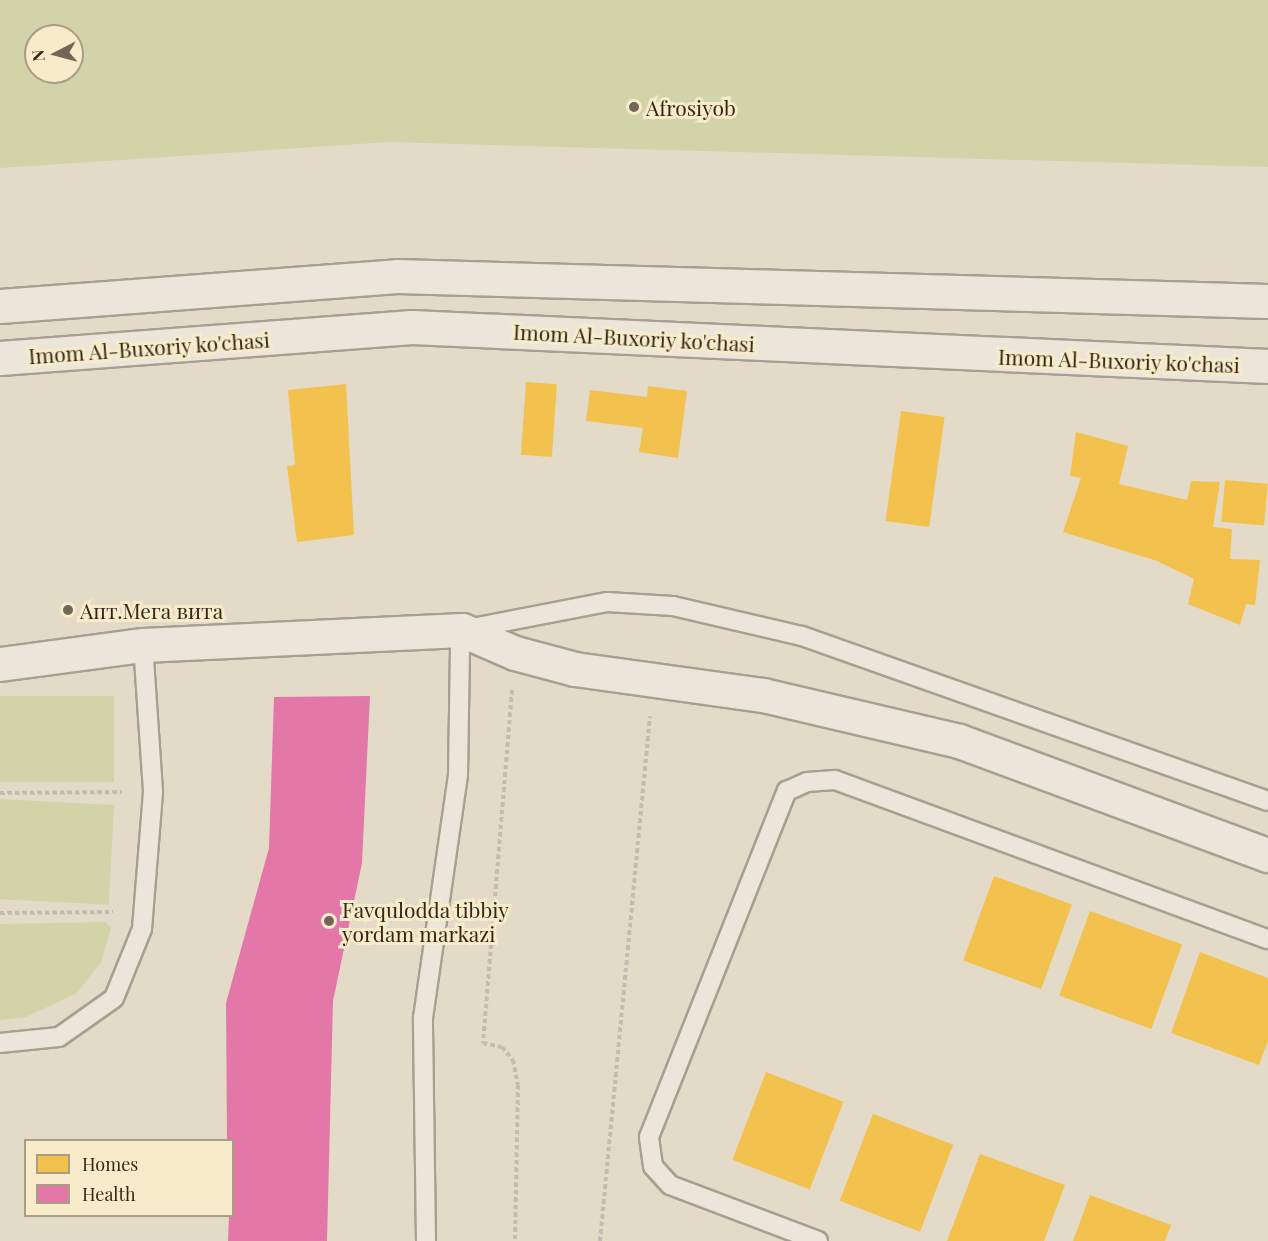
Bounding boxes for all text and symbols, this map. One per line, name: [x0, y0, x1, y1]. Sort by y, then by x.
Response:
north arrow: [24, 24, 84, 84]
text: N: [27, 49, 49, 63]
place label: Afrosiyob: [646, 94, 736, 120]
marker: Afrosiyob: [627, 100, 641, 114]
street label: Imom Al-Buxoriy ko'chasi: [512, 318, 756, 356]
street label: Imom Al-Buxoriy ko'chasi: [27, 326, 271, 368]
street label: Imom Al-Buxoriy ko'chasi: [997, 343, 1241, 377]
place label: Апт.Мега вита: [80, 597, 223, 623]
marker: Апт.Мега вита: [61, 603, 75, 617]
place label: Favqulodda tibbiy yordam markazi: [342, 896, 509, 946]
marker: Favqulodda tibbiy yordam markazi: [320, 912, 338, 930]
legend: [24, 1139, 234, 1217]
text: Homes: [82, 1152, 138, 1176]
text: Health: [82, 1182, 135, 1206]

